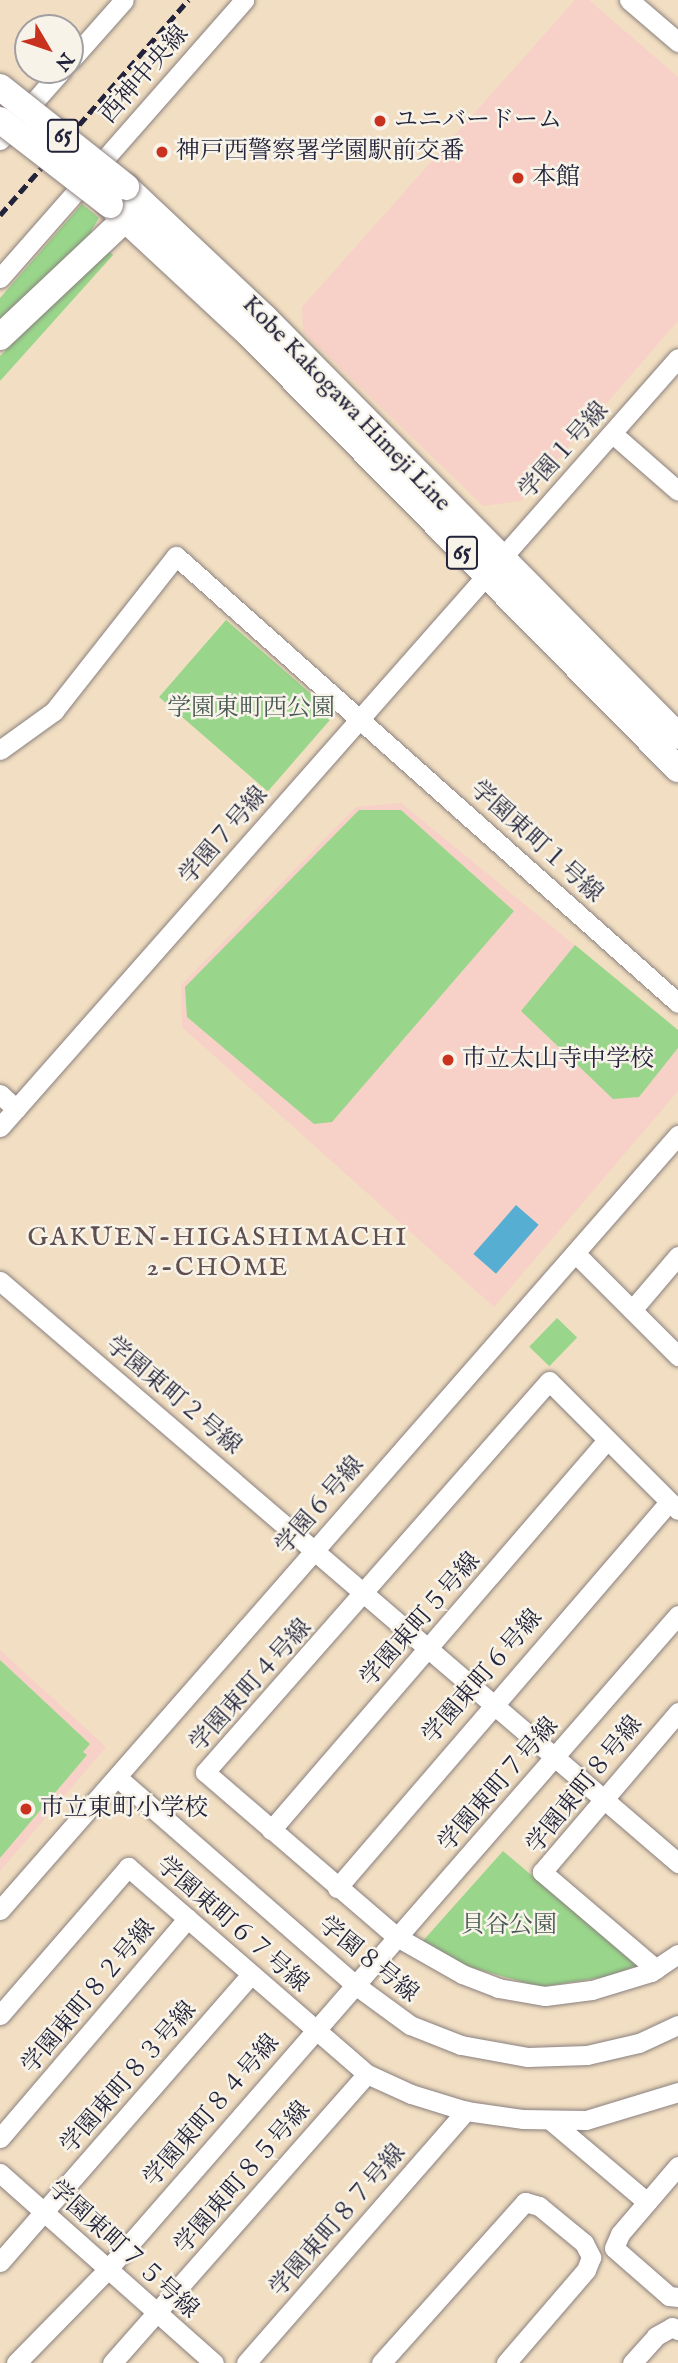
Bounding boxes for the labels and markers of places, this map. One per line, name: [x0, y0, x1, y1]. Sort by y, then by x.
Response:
place label: ユニバードーム: [394, 107, 562, 135]
marker: ユニバードーム: [372, 113, 388, 129]
place label: 神戸西警察署学園駅前交番: [176, 138, 464, 166]
marker: 神戸西警察署学園駅前交番: [154, 144, 170, 160]
place label: 本館: [532, 164, 580, 192]
marker: 本館: [510, 170, 526, 186]
place label: 市立太山寺中学校: [462, 1046, 654, 1074]
marker: 市立太山寺中学校: [440, 1052, 456, 1068]
place label: 市立東町小学校: [40, 1795, 208, 1823]
marker: 市立東町小学校: [18, 1801, 34, 1817]

